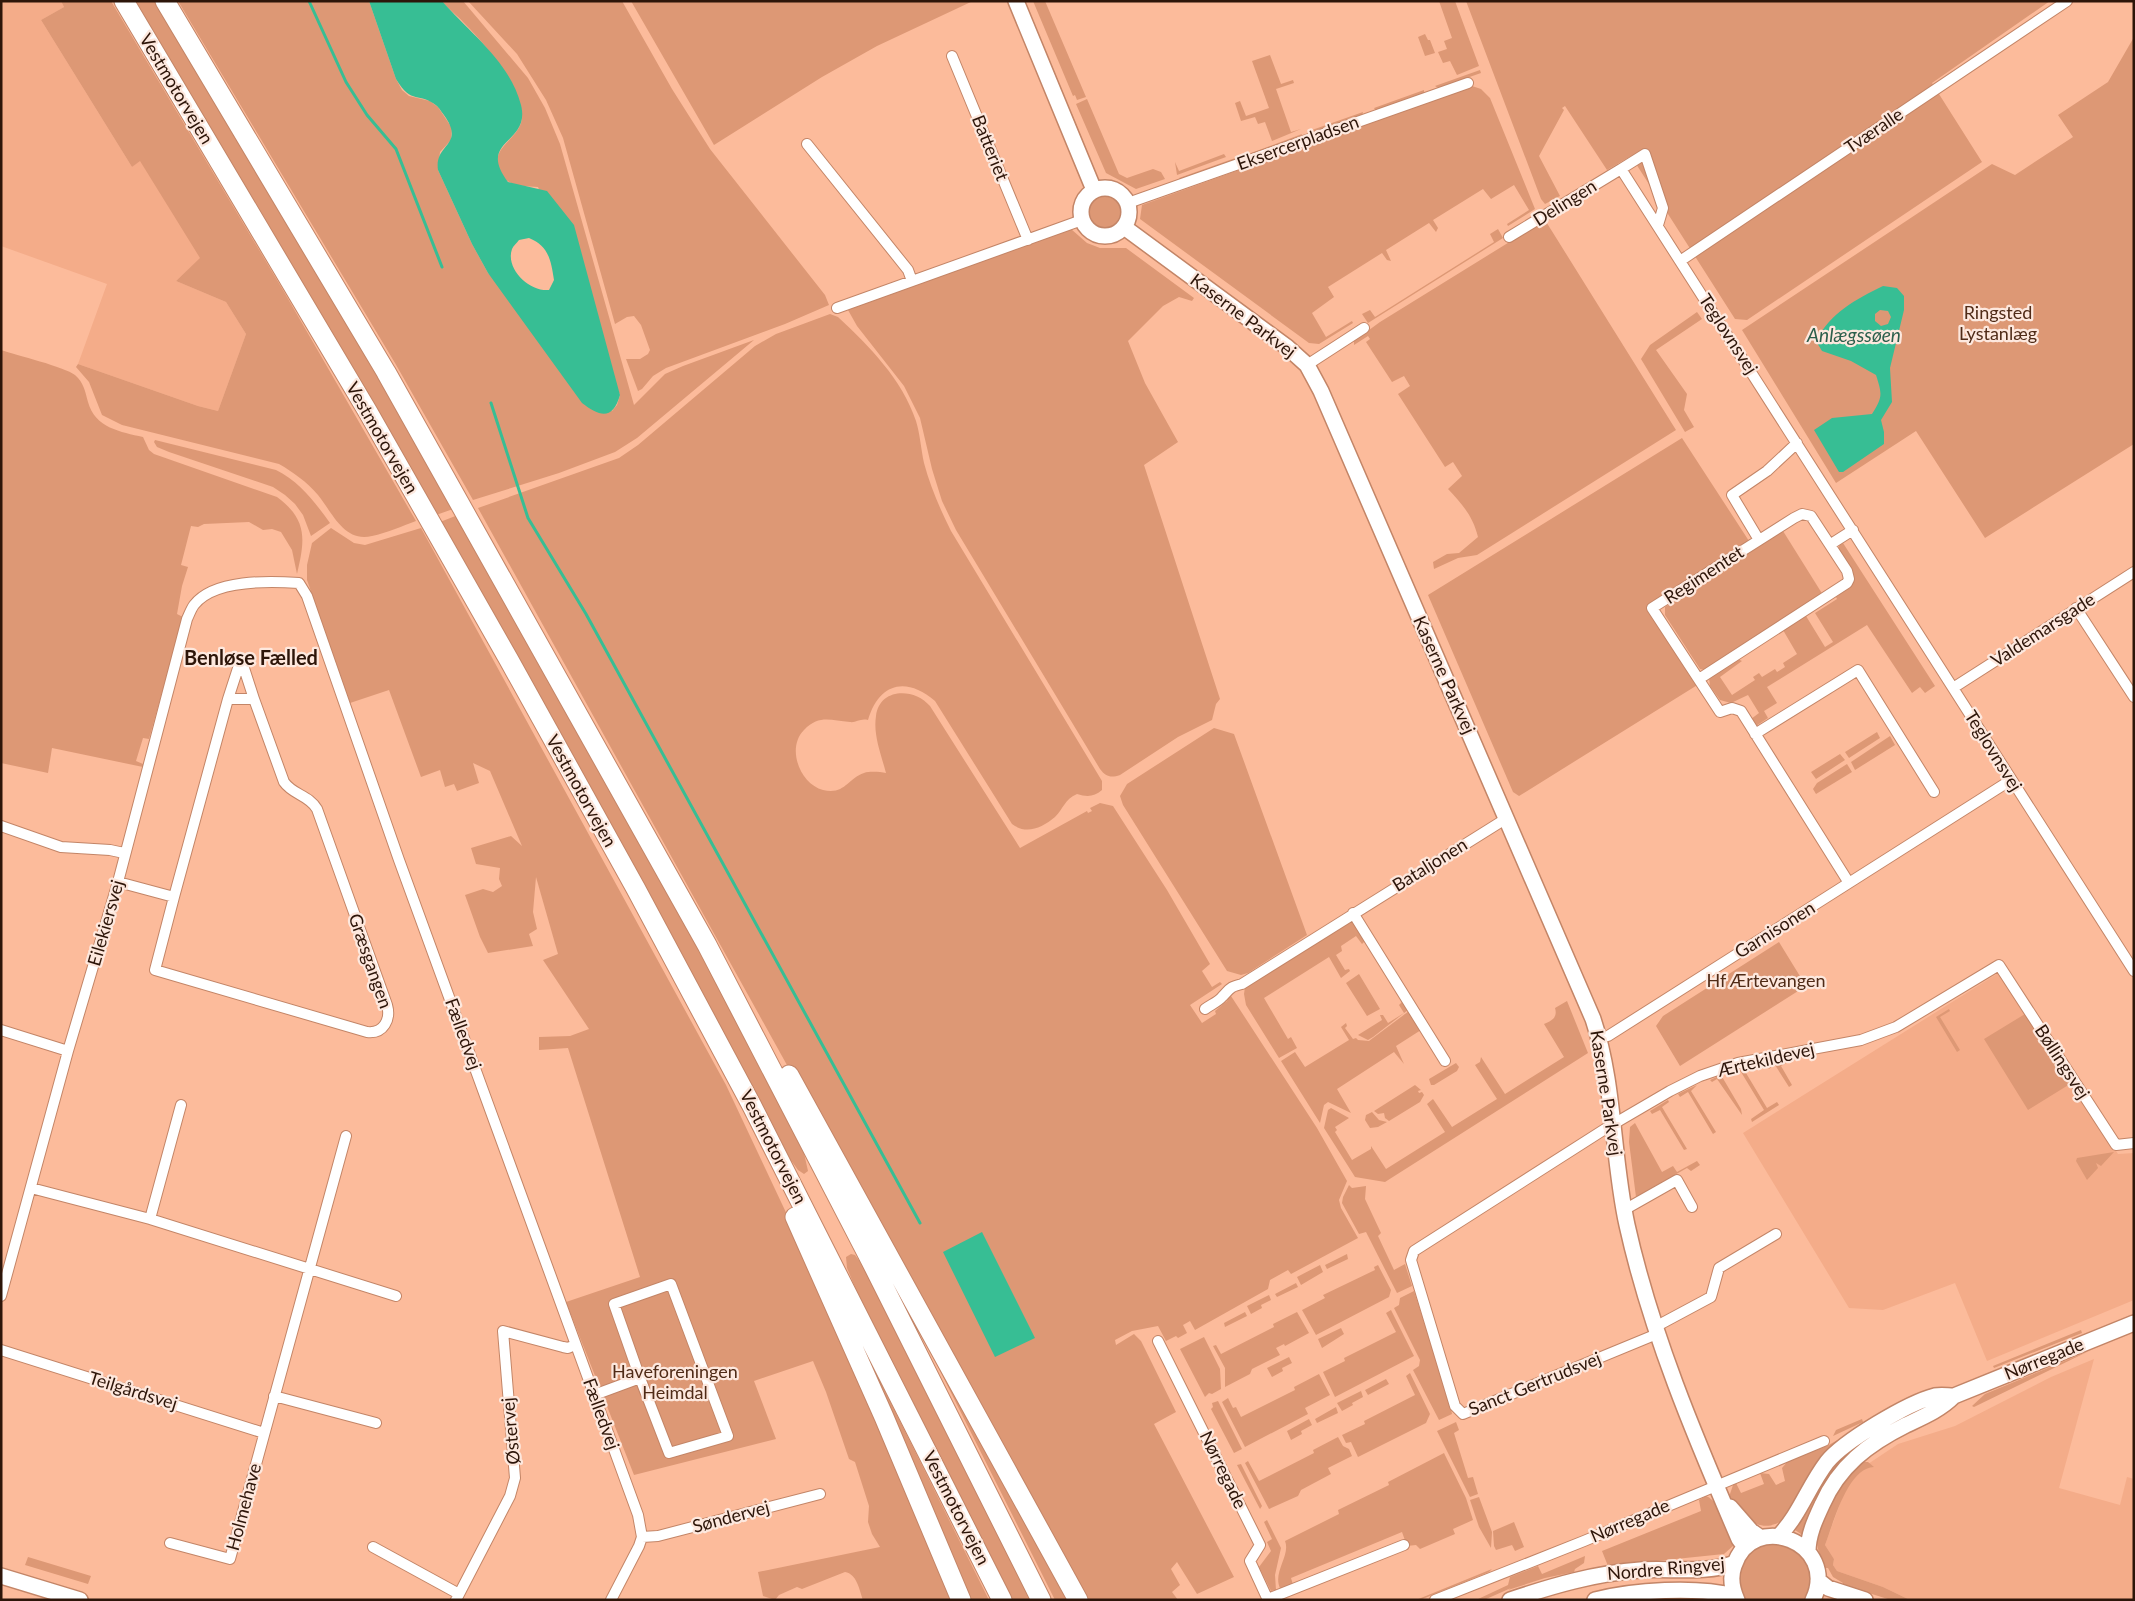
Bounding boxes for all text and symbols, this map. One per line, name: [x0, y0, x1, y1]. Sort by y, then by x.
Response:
street label: Vestmotorvejen: [135, 29, 218, 148]
street label: Tværalle: [1840, 103, 1907, 158]
street label: Eksercerpladsen: [1234, 110, 1362, 174]
street label: Batteriet: [968, 112, 1014, 184]
street label: Delingen: [1529, 174, 1600, 230]
street label: Kaserne Parkvej: [1186, 268, 1301, 362]
street label: Teglovnsvej: [1695, 289, 1763, 378]
park label: Ringsted Lystanlæg: [1959, 301, 2037, 344]
water label: Anlægssøen: [1806, 323, 1901, 346]
street label: Vestmotorvejen: [342, 378, 424, 497]
street label: Regimentet: [1660, 540, 1748, 608]
street label: Valdemarsgade: [1986, 587, 2099, 671]
street label: Kaserne Parkvej: [1409, 612, 1481, 737]
district label: Benløse Fælled: [184, 645, 318, 669]
street label: Teglovnsvej: [1960, 706, 2027, 795]
street label: Vestmotorvejen: [542, 731, 622, 851]
street label: Bataljonen: [1388, 833, 1471, 896]
street label: Eilekiersvej: [82, 877, 128, 968]
street label: Garnisonen: [1730, 896, 1819, 962]
street label: Græsgangen: [344, 910, 397, 1011]
park label: Hf Ærtevangen: [1707, 969, 1825, 991]
street label: Fælledvej: [441, 995, 487, 1072]
street label: Bøllingsvej: [2031, 1020, 2095, 1103]
street label: Kaserne Parkvej: [1586, 1028, 1628, 1157]
street label: Ærtekildevej: [1714, 1037, 1816, 1081]
street label: Vestmotorvejen: [736, 1086, 812, 1207]
street label: Nørregade: [2001, 1332, 2087, 1384]
street label: Sanct Gertrudsvej: [1465, 1346, 1604, 1420]
park label: Haveforeningen Heimdal: [612, 1360, 738, 1403]
street label: Teilgårdsvej: [86, 1366, 180, 1414]
street label: Fælledvej: [579, 1375, 625, 1452]
street label: Østervej: [496, 1397, 524, 1466]
street label: Nørregade: [1196, 1427, 1252, 1512]
street label: Vestmotorvejen: [919, 1447, 995, 1568]
street label: Holmehave: [221, 1461, 265, 1553]
street label: Nørregade: [1587, 1494, 1672, 1547]
street label: Søndervej: [690, 1495, 772, 1537]
street label: Nordre Ringvej: [1606, 1552, 1726, 1584]

